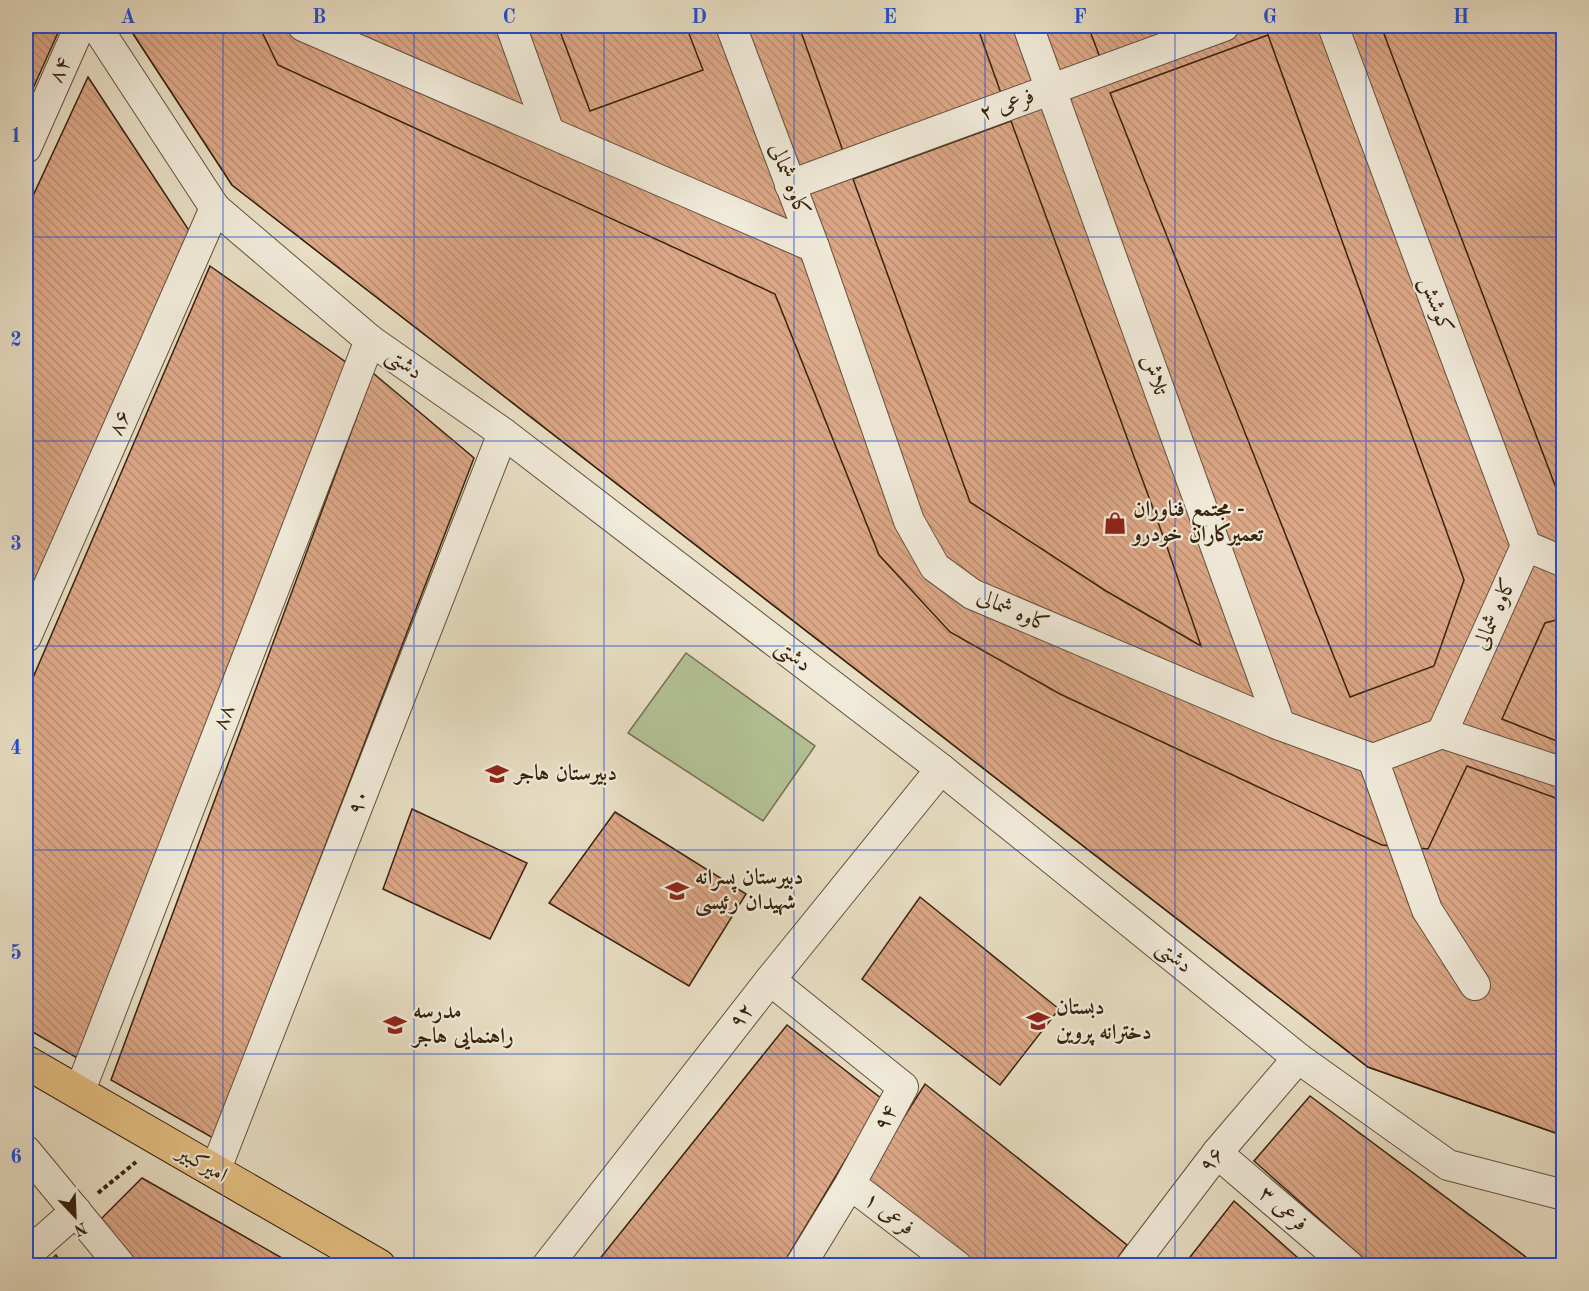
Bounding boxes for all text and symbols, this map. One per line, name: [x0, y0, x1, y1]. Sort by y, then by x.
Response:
text: A: [120, 8, 136, 28]
text: B: [312, 8, 326, 28]
text: C: [502, 8, 516, 28]
text: D: [691, 8, 707, 28]
text: E: [883, 8, 897, 28]
text: F: [1073, 8, 1087, 28]
text: G: [1263, 8, 1277, 28]
text: H: [1453, 8, 1469, 28]
street label: ۸۴: [45, 54, 75, 86]
street label: فرعی ۲: [977, 85, 1038, 127]
text: 1: [10, 127, 22, 147]
street label: کاوه شمالی: [764, 140, 814, 220]
street label: کوشش: [1413, 274, 1456, 337]
text: 2: [10, 331, 22, 351]
street label: دشتی: [380, 344, 426, 386]
street label: تلاش: [1137, 352, 1172, 399]
street label: ۸۶: [105, 407, 135, 439]
place label: مجتمع فناوران - تعمیرکاران خودرو: [1131, 498, 1264, 547]
shop icon: مجتمع فناوران - تعمیرکاران خودرو: [1102, 510, 1128, 536]
text: 3: [10, 535, 22, 555]
street label: کاوه شمالی: [1469, 574, 1521, 654]
street label: کاوه شمالی: [973, 585, 1053, 637]
street label: دشتی: [769, 636, 815, 679]
street label: ۸۸: [209, 701, 239, 733]
text: 4: [10, 739, 22, 759]
school or university icon: دبیرستان هاجر: [484, 761, 510, 787]
place label: دبیرستان هاجر: [512, 762, 617, 786]
street label: ۹۰: [344, 786, 374, 818]
place label: دبیرستان پسرانه شهیدان رئیسی: [695, 866, 803, 917]
school or university icon: دبیرستان پسرانه شهیدان رئیسی: [664, 878, 690, 904]
street label: دشتی: [1150, 936, 1196, 980]
text: 5: [10, 943, 22, 964]
place label: دبستان دخترانه پروین: [1056, 996, 1152, 1046]
street label: ۹۲: [725, 999, 759, 1033]
place label: مدرسه راهنمایی هاجر: [410, 1001, 514, 1051]
school or university icon: دبستان دخترانه پروین: [1025, 1008, 1051, 1034]
school or university icon: مدرسه راهنمایی هاجر: [382, 1012, 408, 1038]
street label: ۹۴: [870, 1101, 902, 1135]
street label: امیرکبیر: [171, 1140, 231, 1188]
street label: ۹۶: [1195, 1143, 1229, 1177]
text: 6: [10, 1148, 22, 1168]
street label: فرعی ۳: [1253, 1182, 1312, 1237]
north arrow: [45, 1186, 105, 1246]
street label: فرعی ۱: [859, 1188, 918, 1241]
text: N: [71, 1218, 89, 1238]

